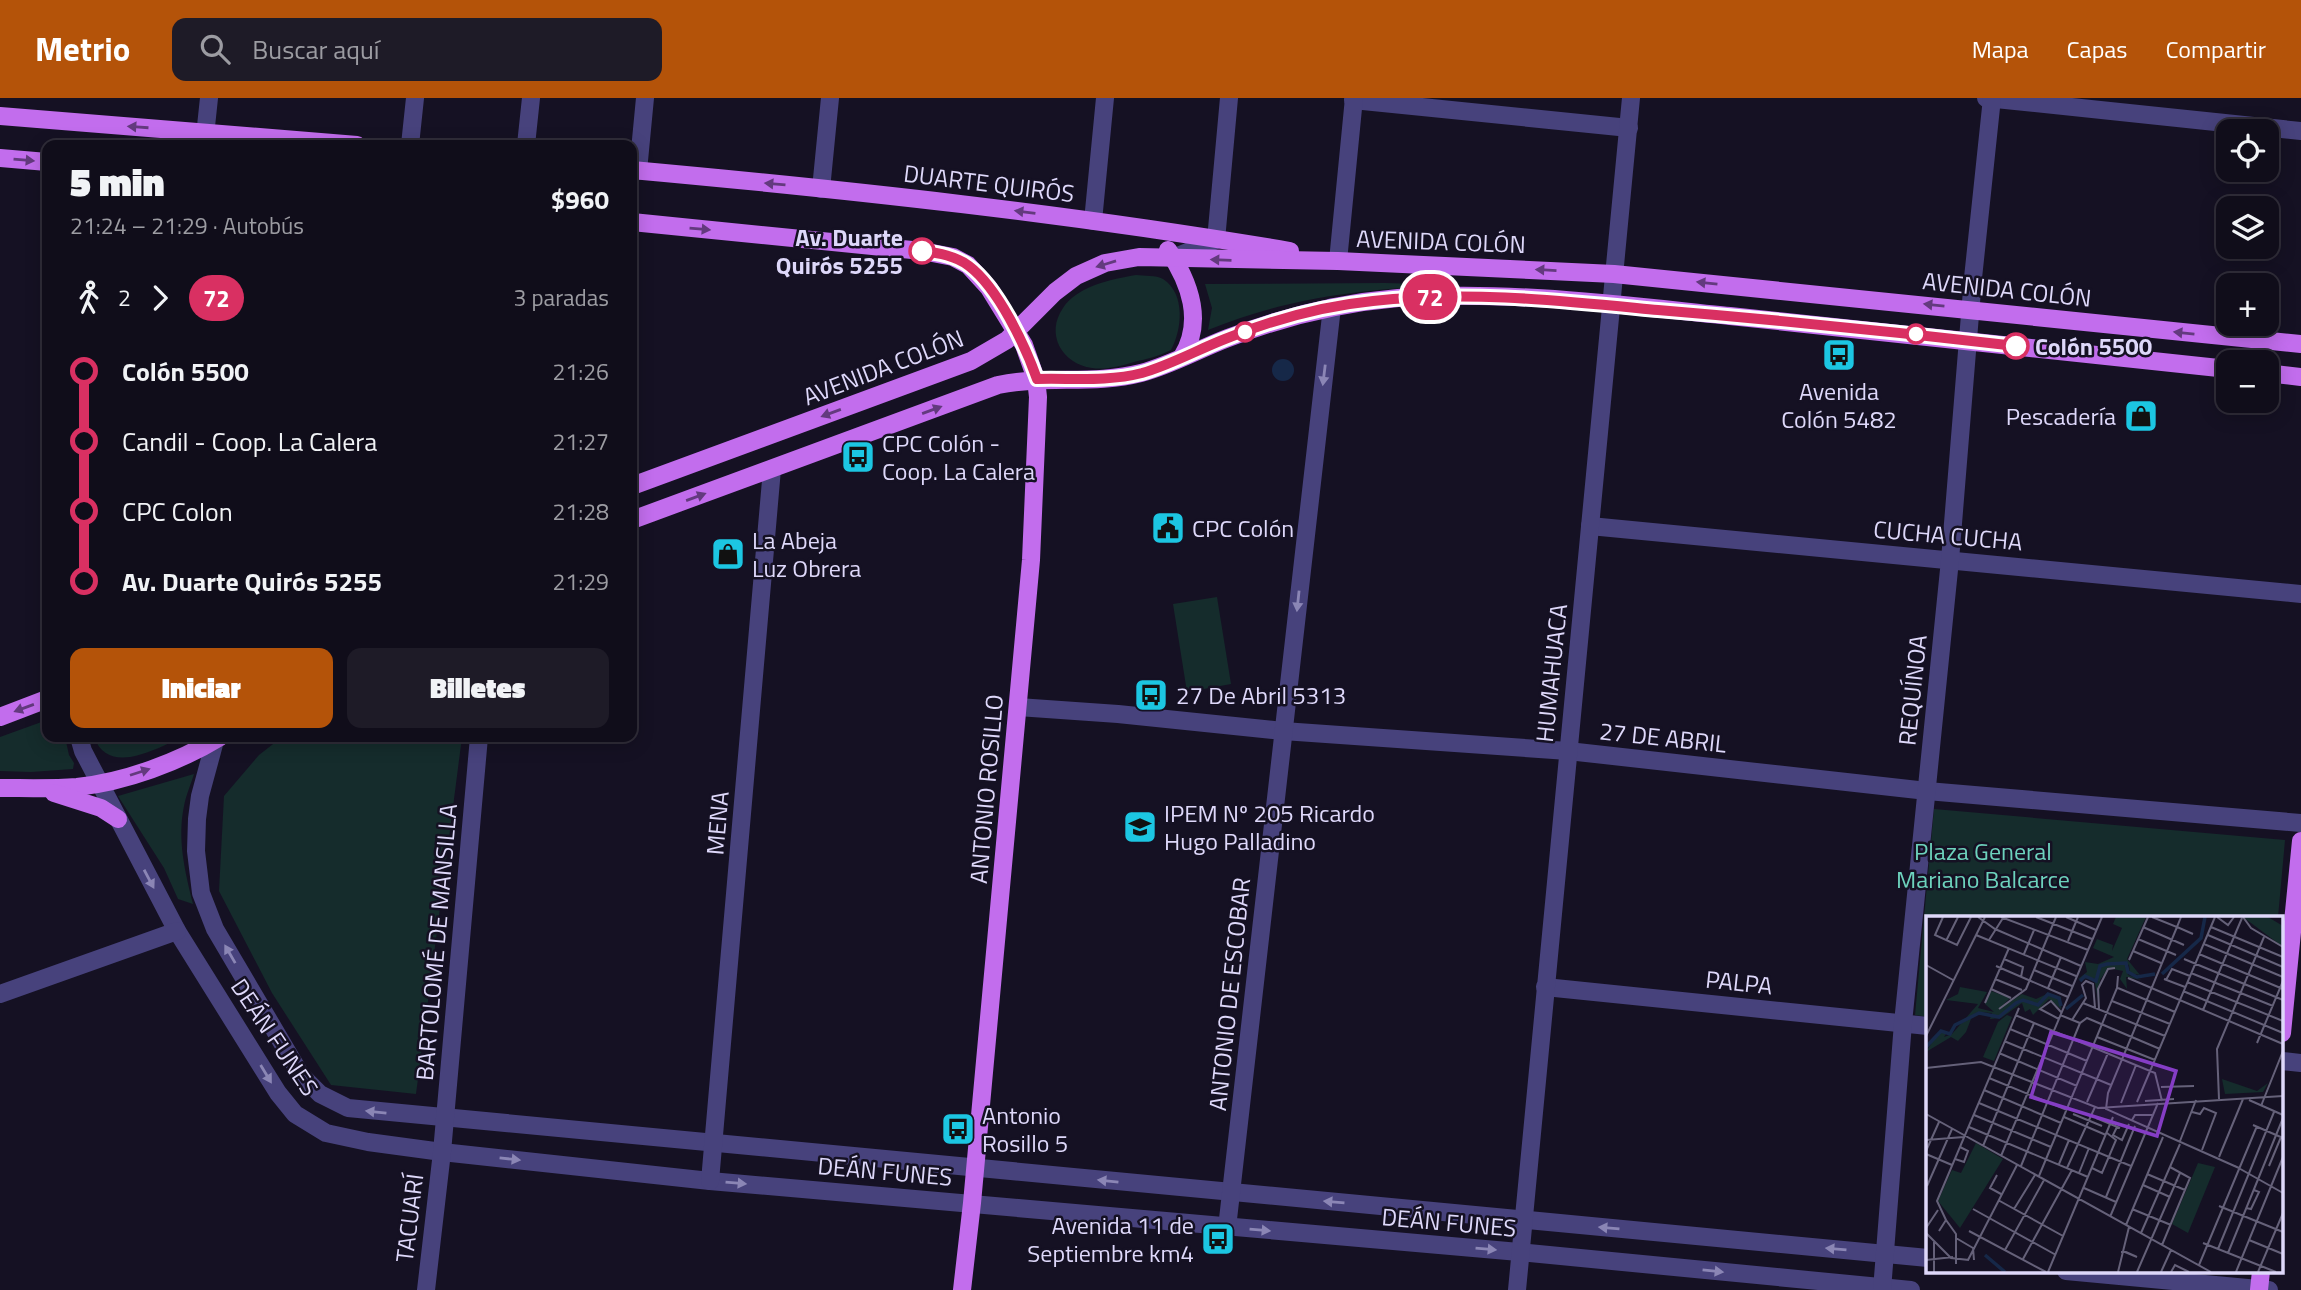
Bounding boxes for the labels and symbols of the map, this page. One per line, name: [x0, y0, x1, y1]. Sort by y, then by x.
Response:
one-way arrow: [126, 121, 148, 132]
one-way arrow: [13, 155, 35, 166]
street label: DUARTE QUIRÓS: [902, 155, 1076, 211]
one-way arrow: [763, 178, 785, 189]
one-way arrow: [1014, 207, 1036, 218]
place label: Av. Duarte Quirós 5255: [776, 219, 903, 283]
street label: AVENIDA COLÓN: [1356, 220, 1526, 262]
one-way arrow: [689, 224, 711, 235]
marker: Av. Duarte Quirós 5255: [909, 238, 935, 264]
one-way arrow: [1209, 254, 1231, 265]
one-way arrow: [1095, 259, 1116, 269]
street label: AVENIDA COLÓN: [1921, 262, 2093, 316]
one-way arrow: [1535, 264, 1557, 275]
line badge: 72: [1398, 274, 1462, 320]
one-way arrow: [1696, 277, 1718, 288]
one-way arrow: [1923, 299, 1945, 310]
street label: AVENIDA COLÓN: [797, 320, 969, 414]
unlabelled marker: [1235, 322, 1255, 342]
unlabelled marker: [1906, 324, 1926, 344]
one-way arrow: [2173, 327, 2195, 338]
place label: Colón 5500: [2035, 328, 2152, 364]
marker: Colón 5500: [2003, 333, 2029, 359]
bus stop icon: Avenida Colón 5482: [1820, 336, 1858, 374]
one-way arrow: [1318, 364, 1329, 386]
place label: Avenida Colón 5482: [1781, 373, 1897, 437]
shop icon: Pescadería: [2122, 397, 2160, 435]
place label: Pescadería: [2006, 398, 2116, 434]
one-way arrow: [922, 404, 943, 415]
one-way arrow: [820, 407, 841, 418]
place label: CPC Colón - Coop. La Calera: [882, 425, 1035, 489]
bus stop icon: CPC Colón - Coop. La Calera: [839, 438, 877, 476]
one-way arrow: [685, 491, 706, 502]
public building icon: CPC Colón: [1149, 509, 1187, 547]
place label: CPC Colón: [1192, 510, 1294, 546]
street label: CUCHA CUCHA: [1872, 511, 2024, 559]
place label: La Abeja Luz Obrera: [752, 522, 861, 586]
shop icon: La Abeja Luz Obrera: [709, 535, 747, 573]
one-way arrow: [1292, 590, 1303, 612]
street label: HUMAHUACA: [1526, 602, 1576, 744]
street label: REQUÍNOA: [1888, 633, 1936, 747]
bus stop icon: 27 De Abril 5313: [1132, 676, 1170, 714]
place label: 27 De Abril 5313: [1176, 677, 1346, 713]
street label: ANTONIO ROSILLO: [960, 693, 1012, 885]
one-way arrow: [13, 703, 34, 714]
street label: 27 DE ABRIL: [1598, 712, 1729, 762]
one-way arrow: [129, 766, 150, 777]
street label: MENA: [696, 790, 738, 856]
place label: IPEM Nº 205 Ricardo Hugo Palladino: [1164, 795, 1375, 859]
street label: BARTOLOMÉ DE MANSILLA: [406, 802, 466, 1082]
school or university icon: IPEM Nº 205 Ricardo Hugo Palladino: [1121, 808, 1159, 846]
park label: Plaza General Mariano Balcarce: [1896, 833, 2070, 897]
one-way arrow: [144, 869, 155, 889]
street label: ANTONIO DE ESCOBAR: [1199, 876, 1259, 1112]
inset map: [1926, 916, 2284, 1272]
one-way arrow: [223, 944, 236, 963]
street label: PALPA: [1704, 961, 1774, 1003]
street label: DEÁN FUNES: [222, 971, 328, 1103]
one-way arrow: [260, 1065, 272, 1084]
place label: Antonio Rosillo 5: [982, 1097, 1068, 1161]
one-way arrow: [365, 1106, 387, 1117]
bus stop icon: Antonio Rosillo 5: [939, 1110, 977, 1148]
street label: DEÁN FUNES: [816, 1147, 954, 1195]
one-way arrow: [499, 1154, 521, 1165]
street label: TACUARÍ: [386, 1171, 432, 1264]
one-way arrow: [1096, 1175, 1118, 1186]
one-way arrow: [725, 1178, 747, 1189]
one-way arrow: [1323, 1196, 1345, 1207]
street label: DEÁN FUNES: [1380, 1198, 1518, 1246]
place label: Avenida 11 de Septiembre km4: [1027, 1207, 1194, 1271]
bus stop icon: Avenida 11 de Septiembre km4: [1199, 1220, 1237, 1258]
one-way arrow: [1598, 1222, 1620, 1233]
one-way arrow: [1249, 1225, 1271, 1236]
one-way arrow: [1825, 1243, 1847, 1254]
one-way arrow: [1475, 1244, 1497, 1255]
one-way arrow: [1702, 1265, 1724, 1276]

